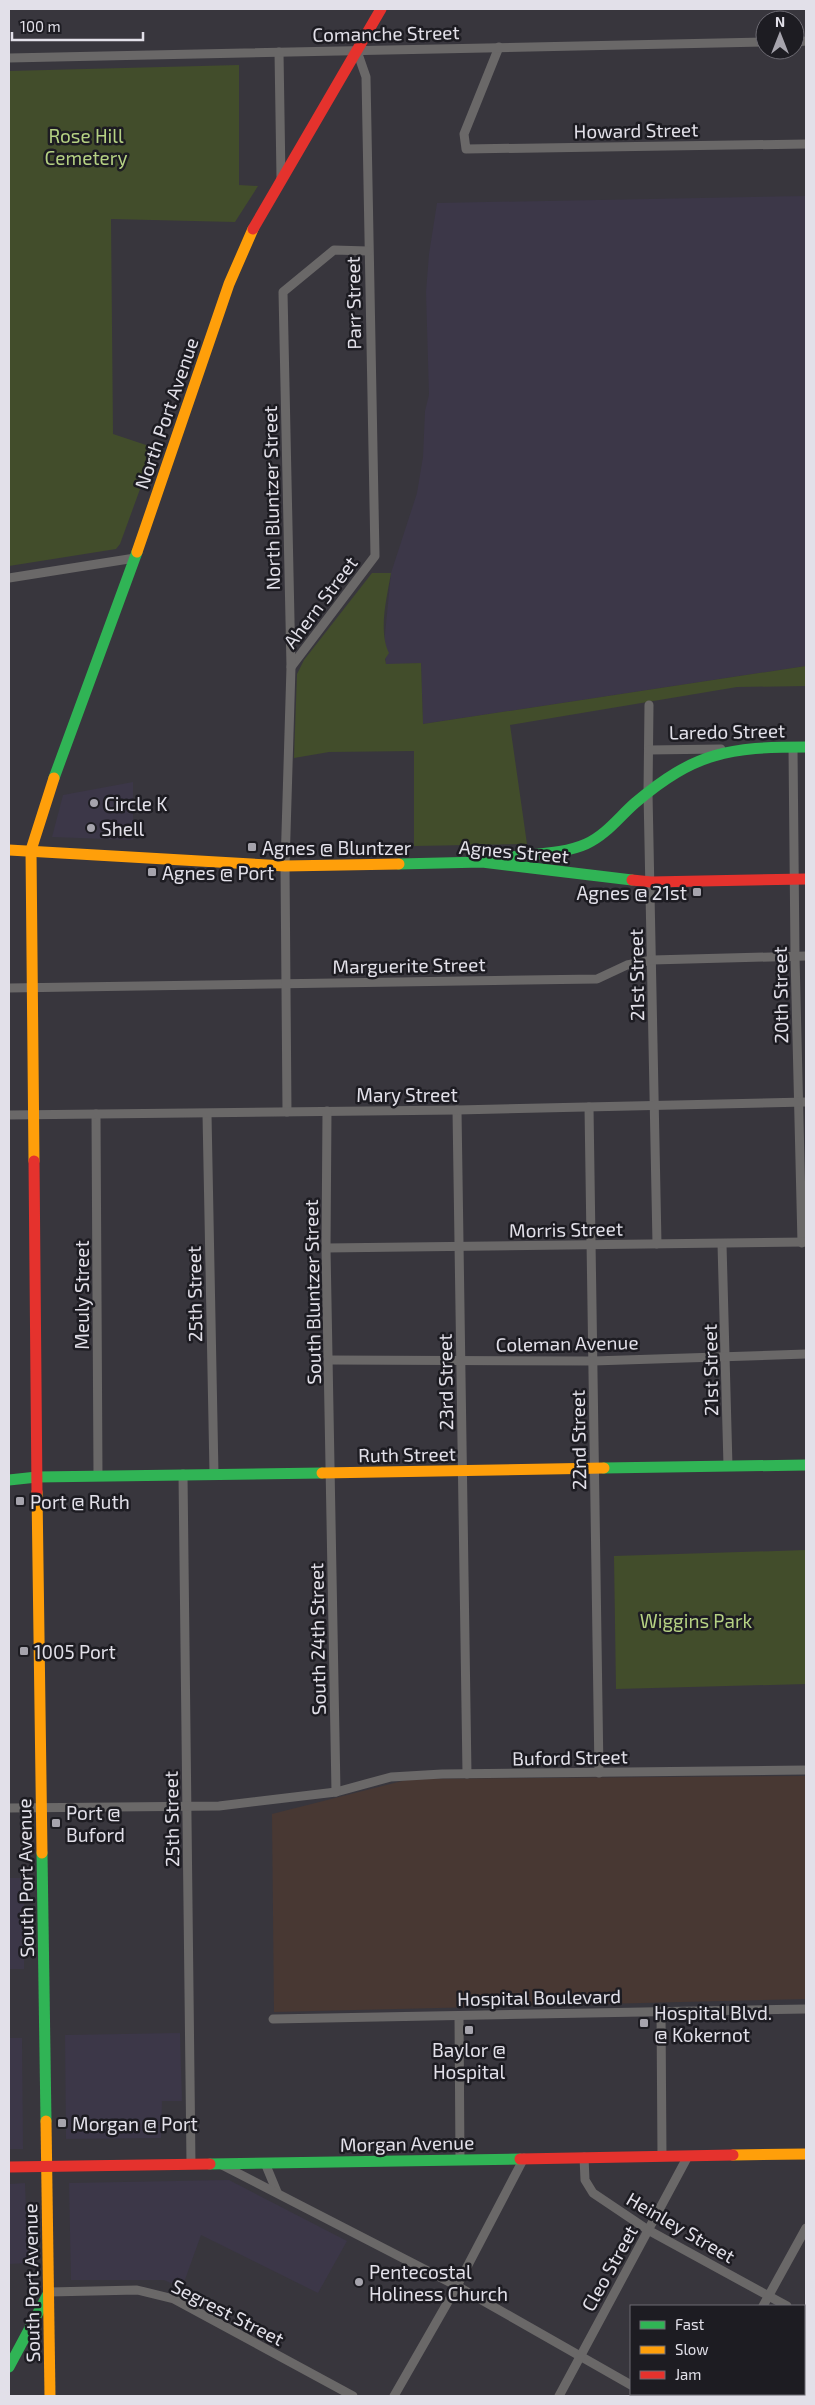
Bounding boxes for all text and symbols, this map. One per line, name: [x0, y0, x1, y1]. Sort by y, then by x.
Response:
scale bar: [12, 10, 144, 42]
north arrow: [755, 10, 805, 60]
text: N: [775, 13, 785, 30]
text: 100 m: [20, 17, 61, 35]
street label: Comanche Street: [312, 20, 460, 46]
street label: Howard Street: [573, 117, 699, 143]
park label: Rose Hill Cemetery: [45, 124, 128, 169]
street label: Parr Street: [341, 256, 365, 350]
street label: North Port Avenue: [129, 334, 203, 492]
street label: North Bluntzer Street: [258, 405, 284, 591]
street label: Ahern Street: [278, 552, 362, 652]
street label: Laredo Street: [669, 718, 785, 744]
place label: Circle K: [104, 792, 168, 815]
marker: Circle K: [88, 797, 100, 809]
place label: Shell: [101, 817, 145, 840]
marker: Shell: [85, 822, 97, 834]
street label: Agnes Street: [458, 835, 570, 867]
place label: Agnes @ Bluntzer: [262, 836, 412, 859]
marker: Agnes @ Bluntzer: [246, 841, 258, 853]
place label: Agnes @ Port: [162, 861, 274, 884]
marker: Agnes @ Port: [146, 866, 158, 878]
place label: Agnes @ 21st: [576, 881, 687, 904]
marker: Agnes @ 21st: [691, 886, 703, 898]
street label: 21st Street: [624, 929, 648, 1021]
street label: 20th Street: [768, 946, 792, 1044]
street label: Marguerite Street: [332, 952, 486, 978]
street label: Mary Street: [356, 1083, 458, 1106]
street label: South Bluntzer Street: [299, 1199, 325, 1385]
street label: Morris Street: [509, 1217, 623, 1241]
street label: Meuly Street: [70, 1240, 93, 1350]
street label: 25th Street: [182, 1246, 206, 1342]
street label: 21st Street: [698, 1324, 722, 1416]
street label: Coleman Avenue: [495, 1330, 639, 1356]
street label: 23rd Street: [433, 1334, 457, 1430]
street label: 22nd Street: [566, 1390, 590, 1490]
street label: Ruth Street: [358, 1442, 456, 1466]
place label: Port @ Ruth: [30, 1490, 130, 1513]
marker: Port @ Ruth: [14, 1495, 26, 1507]
street label: South 24th Street: [304, 1563, 330, 1715]
park label: Wiggins Park: [640, 1609, 753, 1632]
place label: 1005 Port: [34, 1640, 116, 1663]
marker: 1005 Port: [18, 1645, 30, 1657]
street label: Buford Street: [512, 1744, 628, 1770]
street label: 25th Street: [159, 1771, 183, 1867]
street label: South Port Avenue: [12, 1798, 38, 1958]
place label: Port @ Buford: [66, 1801, 125, 1846]
marker: Port @ Buford: [50, 1817, 62, 1829]
street label: Hospital Boulevard: [457, 1984, 621, 2010]
place label: Hospital Blvd. @ Kokernot: [654, 2001, 772, 2046]
marker: Hospital Blvd. @ Kokernot: [638, 2017, 650, 2029]
marker: Baylor @ Hospital: [463, 2024, 475, 2036]
place label: Baylor @ Hospital: [432, 2038, 506, 2083]
place label: Morgan @ Port: [72, 2112, 198, 2135]
marker: Morgan @ Port: [56, 2117, 68, 2129]
street label: Morgan Avenue: [340, 2130, 474, 2156]
street label: Heinley Street: [623, 2187, 739, 2267]
street label: South Port Avenue: [18, 2203, 44, 2363]
street label: Cleo Street: [576, 2221, 642, 2315]
place label: Pentecostal Holiness Church: [369, 2260, 508, 2305]
street label: Segrest Street: [168, 2274, 288, 2350]
marker: Pentecostal Holiness Church: [353, 2276, 365, 2288]
legend: [630, 2305, 805, 2395]
text: Fast: [675, 2315, 705, 2333]
text: Slow: [675, 2340, 709, 2358]
text: Jam: [675, 2365, 701, 2383]

